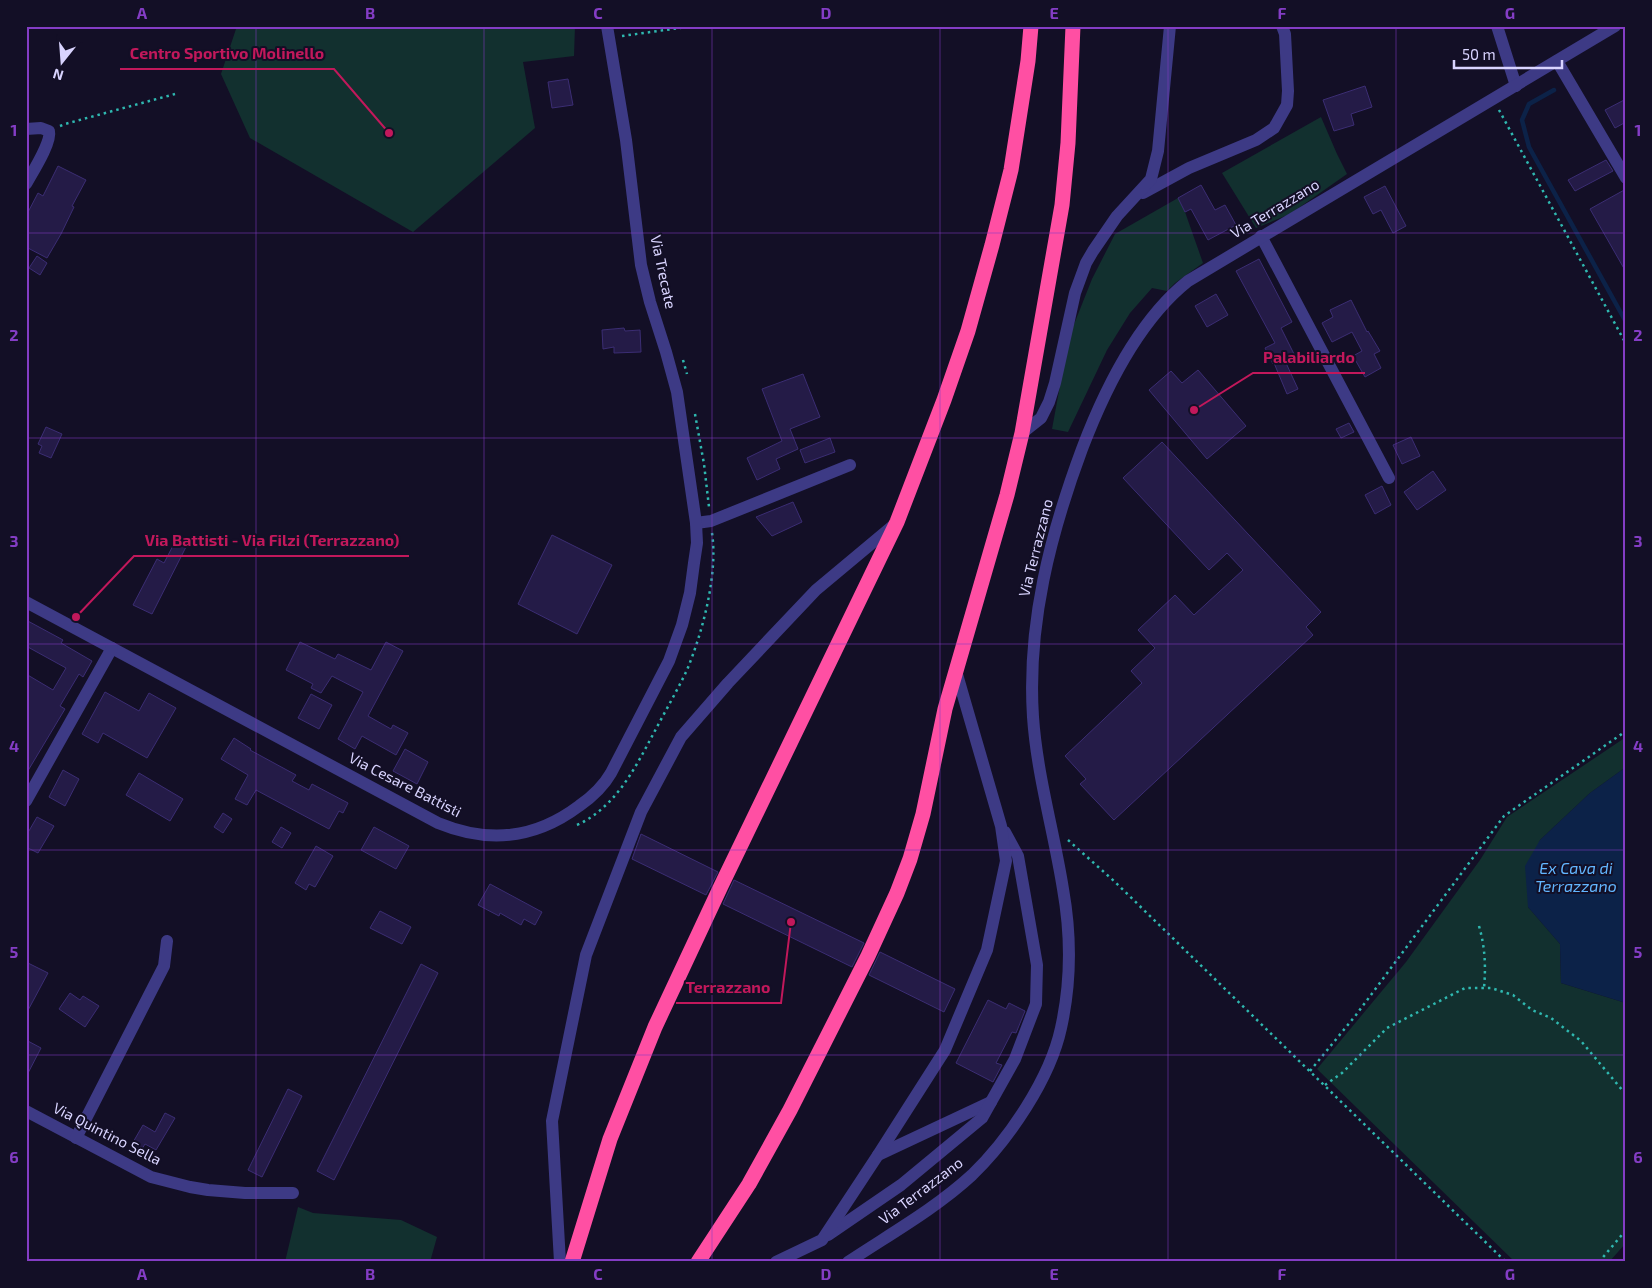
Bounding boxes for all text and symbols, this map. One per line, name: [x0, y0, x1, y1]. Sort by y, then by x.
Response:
text: A: [137, 3, 148, 22]
text: B: [365, 3, 375, 22]
text: C: [593, 3, 603, 22]
text: D: [821, 3, 832, 22]
text: E: [1049, 3, 1059, 22]
text: F: [1278, 3, 1287, 22]
text: G: [1505, 3, 1515, 22]
north arrow: [38, 38, 88, 88]
callout: Centro Sportivo Molinello: [120, 38, 334, 69]
scale bar: [1454, 38, 1562, 70]
text: Centro Sportivo Molinello: [130, 43, 324, 62]
text: 50 m: [1462, 45, 1496, 63]
text: N: [51, 65, 65, 85]
text: 1: [11, 120, 17, 139]
text: 1: [1635, 120, 1641, 139]
street label: Via Terrazzano: [1227, 175, 1322, 242]
street label: Via Trecate: [647, 233, 681, 310]
text: 2: [9, 325, 19, 344]
text: 2: [1633, 325, 1643, 344]
callout: Palabiliardo: [1253, 342, 1365, 373]
text: Palabiliardo: [1263, 347, 1355, 366]
street label: Via Terrazzano: [1014, 497, 1056, 599]
callout: Via Battisti - Via Filzi (Terrazzano): [134, 525, 409, 556]
text: Via Battisti - Via Filzi (Terrazzano): [145, 530, 399, 549]
text: 3: [9, 531, 19, 550]
text: 3: [1633, 531, 1643, 550]
text: 4: [9, 736, 19, 755]
text: 4: [1633, 736, 1643, 755]
street label: Via Cesare Battisti: [346, 748, 465, 820]
water label: Ex Cava di Terrazzano: [1535, 858, 1617, 895]
text: 5: [10, 942, 19, 961]
text: 5: [1634, 942, 1643, 961]
callout: Terrazzano: [676, 972, 781, 1003]
text: Terrazzano: [686, 977, 770, 996]
street label: Via Quintino Sella: [50, 1098, 165, 1169]
text: 6: [9, 1147, 19, 1166]
text: 6: [1633, 1147, 1643, 1166]
street label: Via Terrazzano: [875, 1153, 966, 1228]
text: A: [137, 1264, 148, 1283]
text: B: [365, 1264, 375, 1283]
text: C: [593, 1264, 603, 1283]
text: D: [821, 1264, 832, 1283]
text: E: [1049, 1264, 1059, 1283]
text: F: [1278, 1264, 1287, 1283]
text: G: [1505, 1264, 1515, 1283]

